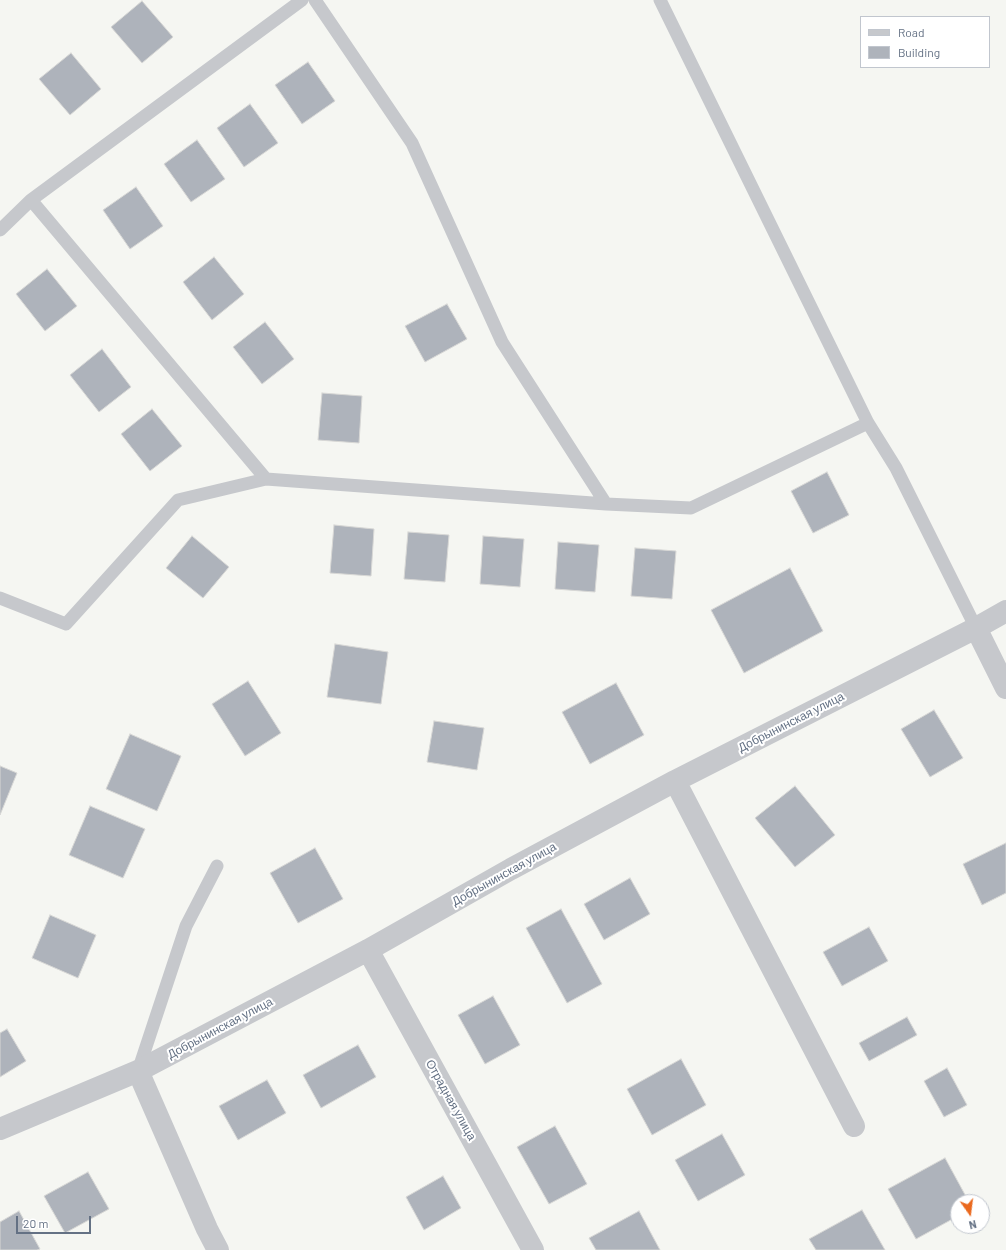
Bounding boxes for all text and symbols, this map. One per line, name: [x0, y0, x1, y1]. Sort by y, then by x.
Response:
legend: [860, 16, 990, 68]
text: Road: [898, 25, 925, 39]
text: Building: [898, 45, 940, 59]
street label: Добрынинская улица: [736, 689, 846, 755]
street label: Добрынинская улица: [449, 839, 559, 909]
street label: Добрынинская улица: [165, 994, 275, 1062]
street label: Отрадная улица: [423, 1057, 479, 1143]
north arrow: [950, 1194, 990, 1234]
scale bar: [18, 1208, 93, 1234]
text: 20 m: [23, 1216, 49, 1230]
text: N: [968, 1218, 978, 1232]

